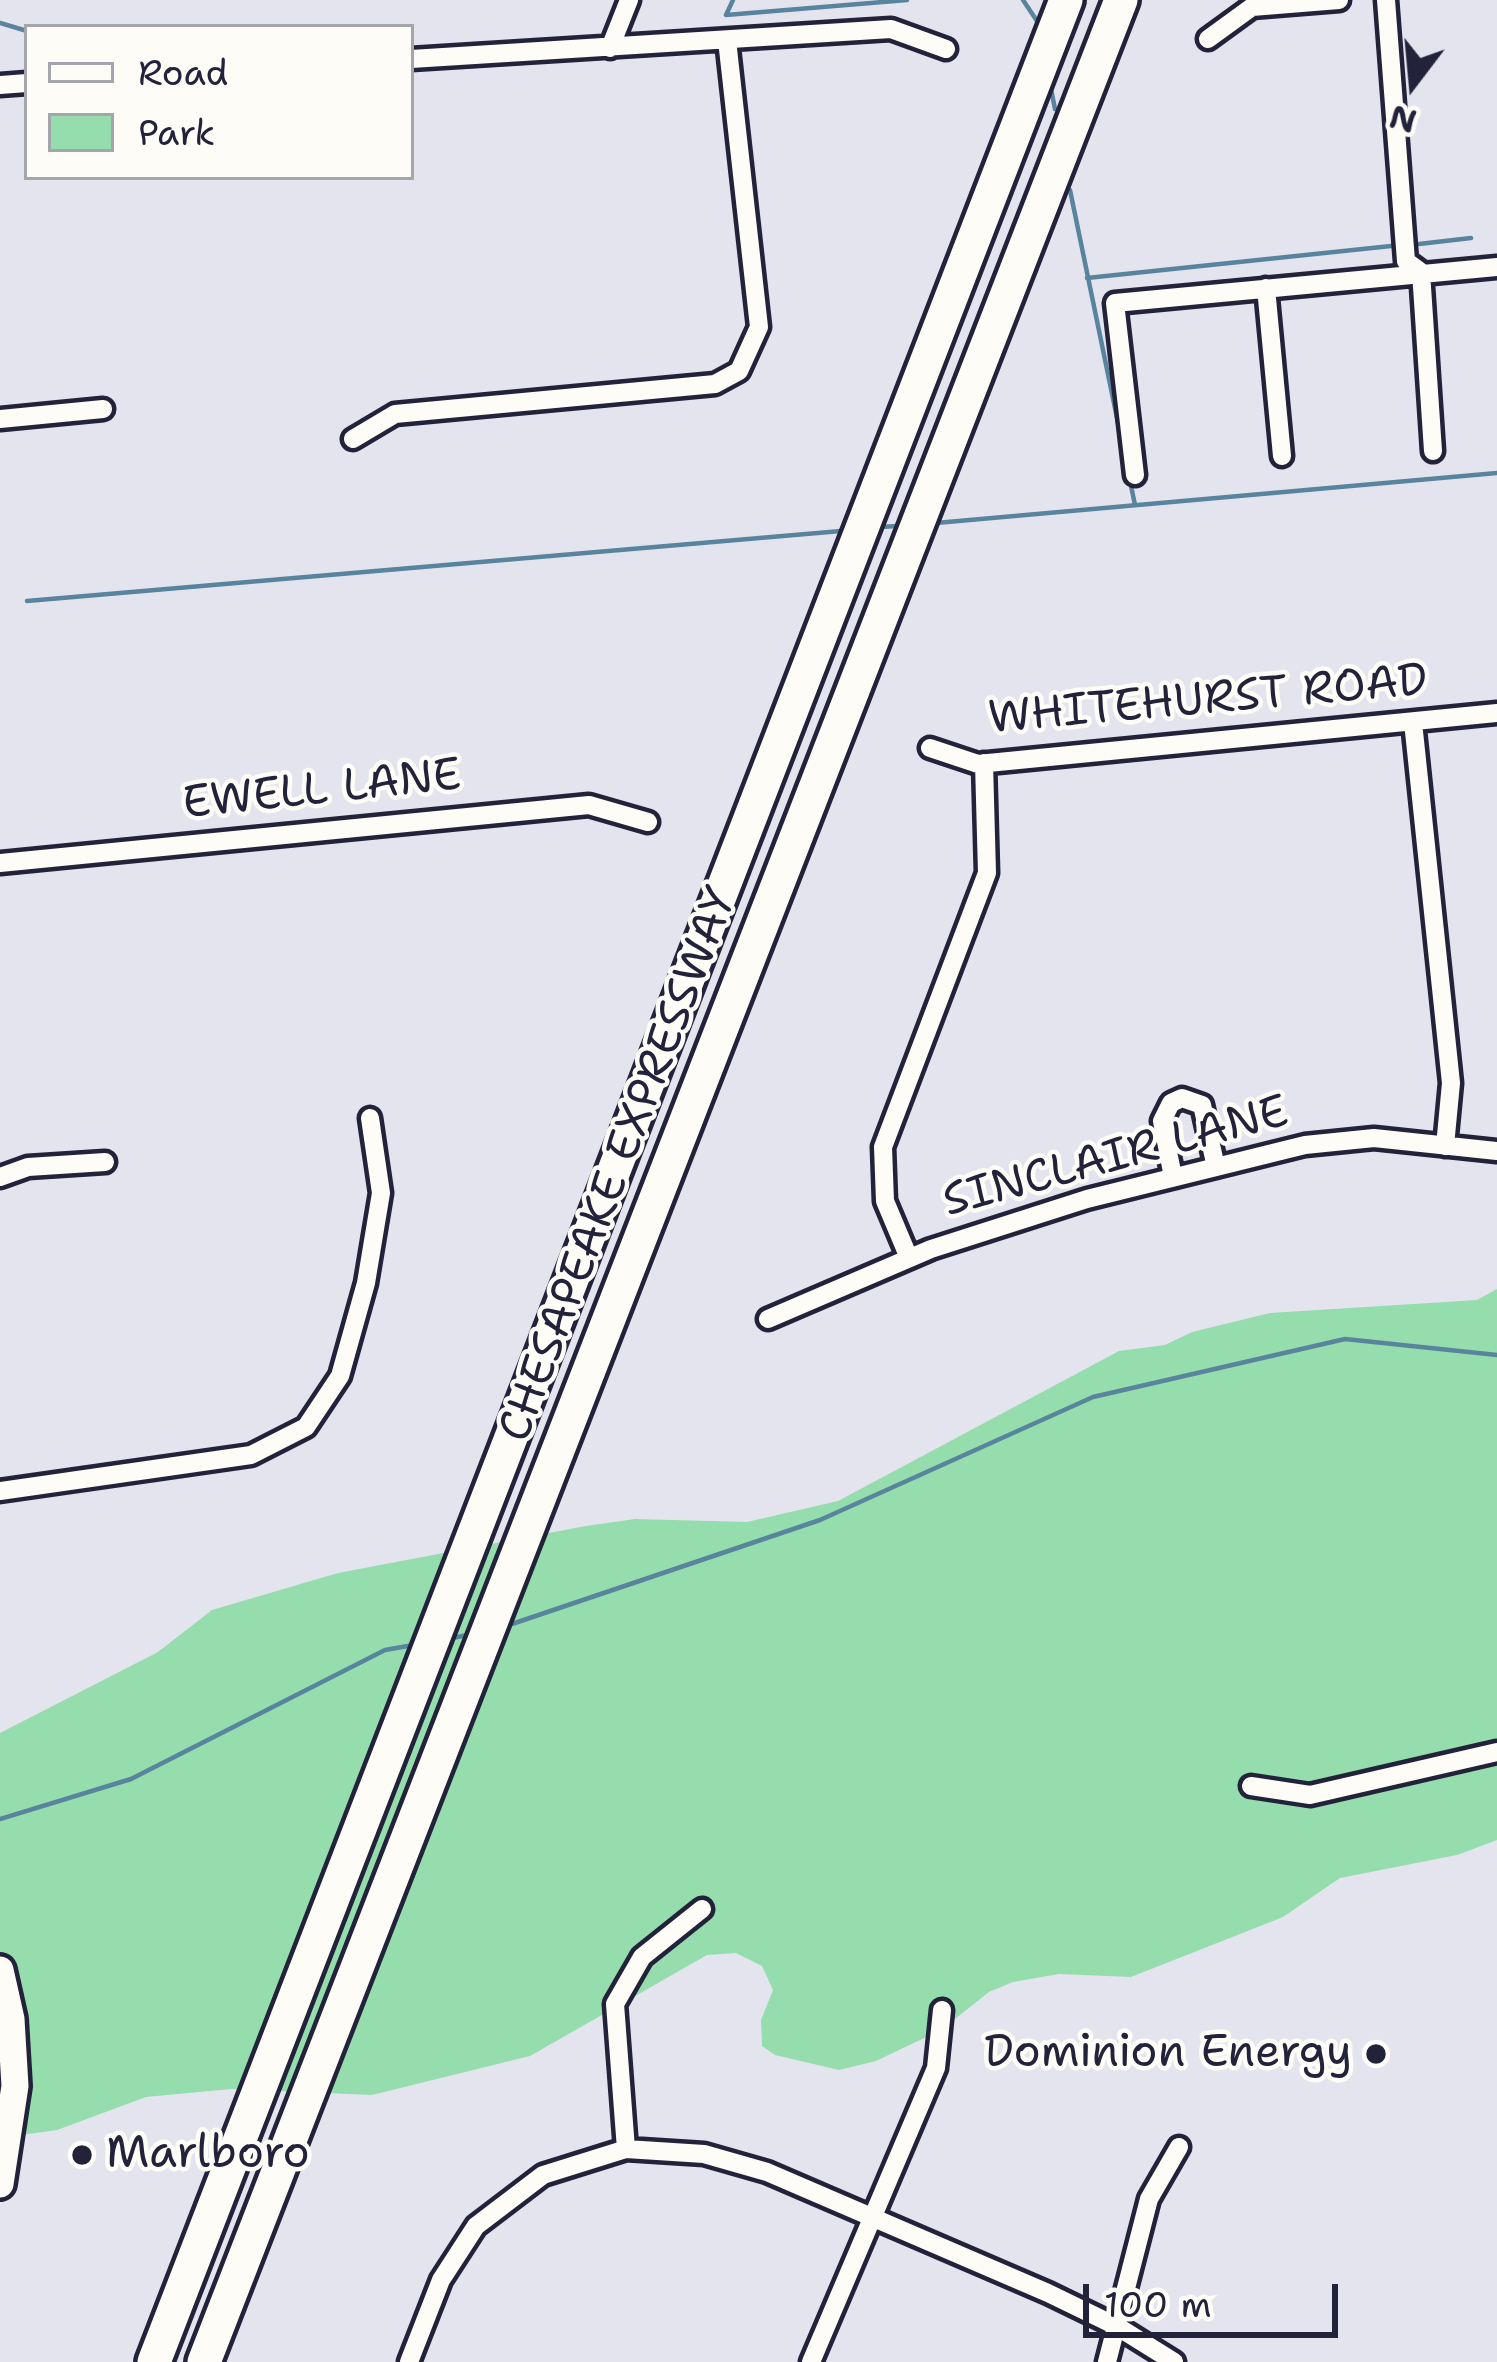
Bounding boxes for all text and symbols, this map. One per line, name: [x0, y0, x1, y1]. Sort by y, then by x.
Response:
legend: [24, 24, 414, 180]
north arrow: [1353, 24, 1473, 144]
text: Road: [138, 48, 228, 97]
text: N: [1384, 94, 1422, 144]
text: Park: [138, 108, 215, 157]
street label: WHITEHURST ROAD: [986, 655, 1430, 747]
street label: EWELL LANE: [180, 750, 464, 832]
street label: CHESAPEAKE EXPRESSWAY: [489, 880, 751, 1450]
street label: SINCLAIR LANE: [937, 1086, 1295, 1230]
place label: Dominion Energy: [984, 2027, 1352, 2081]
marker: Dominion Energy: [1363, 2041, 1389, 2067]
place label: Marlboro: [106, 2128, 310, 2182]
marker: Marlboro: [69, 2142, 95, 2168]
scale bar: [1089, 2260, 1344, 2334]
text: 100 m: [1104, 2280, 1212, 2329]

